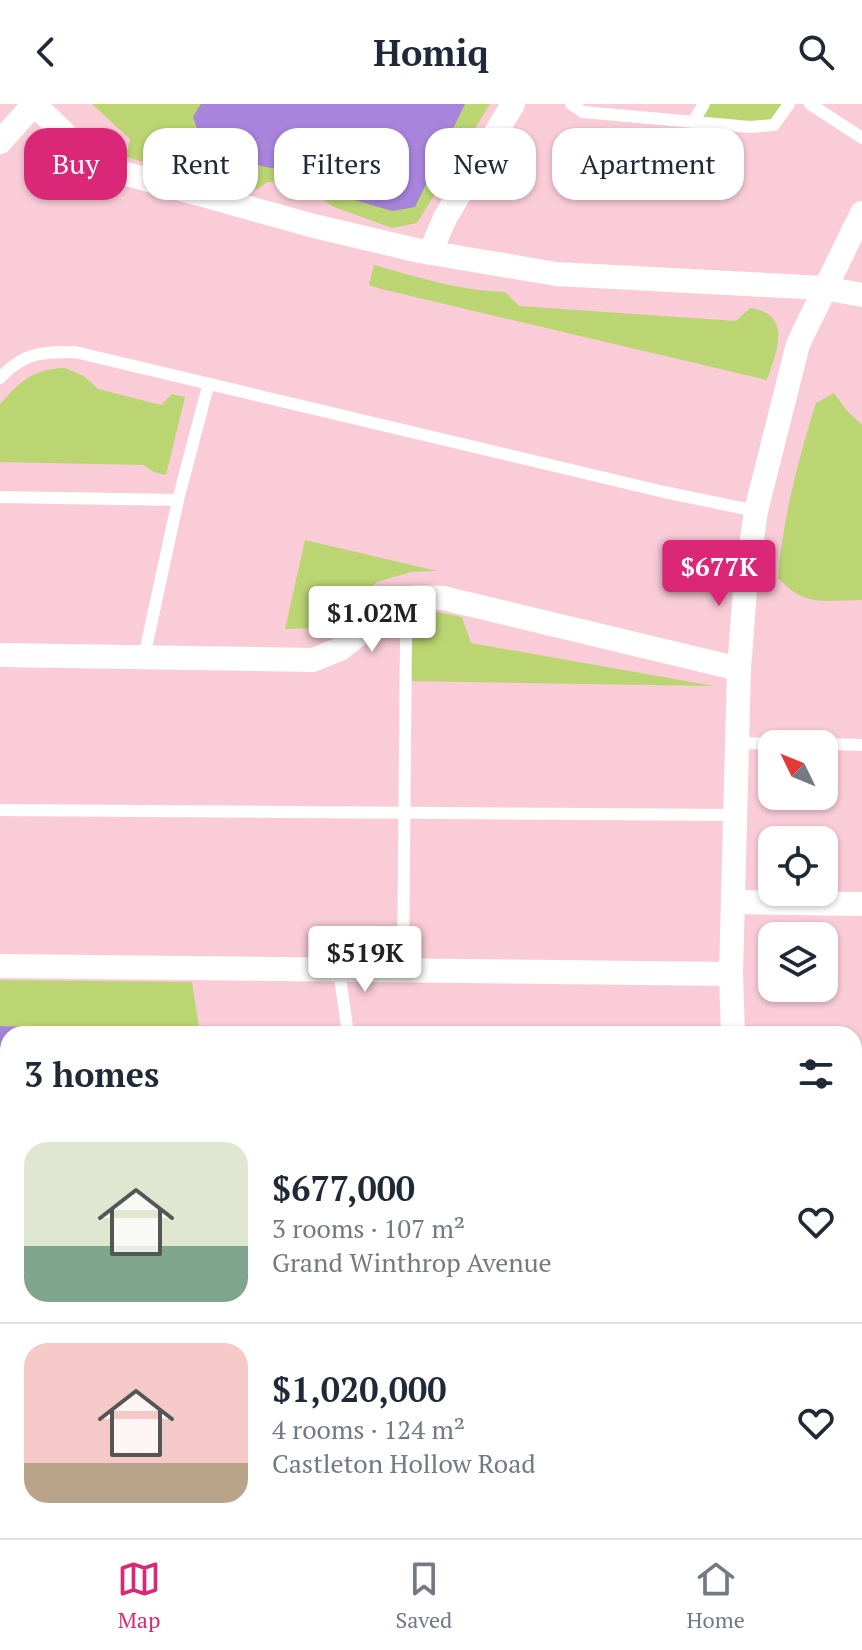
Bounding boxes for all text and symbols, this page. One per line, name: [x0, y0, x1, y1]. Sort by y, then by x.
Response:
text: Homiq: [373, 29, 489, 76]
icon: back: [24, 30, 68, 74]
icon: search: [794, 30, 838, 74]
chip: Buy: [24, 128, 127, 200]
chip: Rent: [143, 128, 258, 200]
chip: Filters: [274, 128, 409, 200]
chip: New: [425, 128, 536, 200]
chip: Apartment: [552, 128, 744, 200]
pin: $677K: [663, 540, 775, 608]
text: $677K: [680, 549, 758, 583]
pin: $1.02M: [307, 586, 437, 654]
text: $1.02M: [327, 595, 417, 629]
north arrow: [758, 730, 838, 810]
map controls: [758, 730, 838, 1002]
button: locate: [758, 826, 838, 906]
button: layers: [758, 922, 838, 1002]
pin: $519K: [309, 926, 421, 994]
text: $519K: [326, 935, 404, 969]
text: 3 homes: [24, 1052, 159, 1097]
icon: filters: [794, 1052, 838, 1096]
text: $677,000: [272, 1166, 415, 1211]
icon: home: [88, 1174, 184, 1270]
icon: heart: [794, 1200, 838, 1244]
text: 3 rooms · 107 m²: [272, 1211, 465, 1245]
text: Grand Winthrop Avenue: [272, 1245, 552, 1279]
text: $1,020,000: [272, 1367, 447, 1412]
icon: home: [88, 1375, 184, 1471]
icon: heart: [794, 1401, 838, 1445]
text: 4 rooms · 124 m²: [272, 1412, 465, 1446]
text: Castleton Hollow Road: [272, 1446, 536, 1480]
tab: Map: [117, 1557, 161, 1634]
tab: Saved: [395, 1557, 452, 1634]
tab: Home: [687, 1557, 745, 1634]

